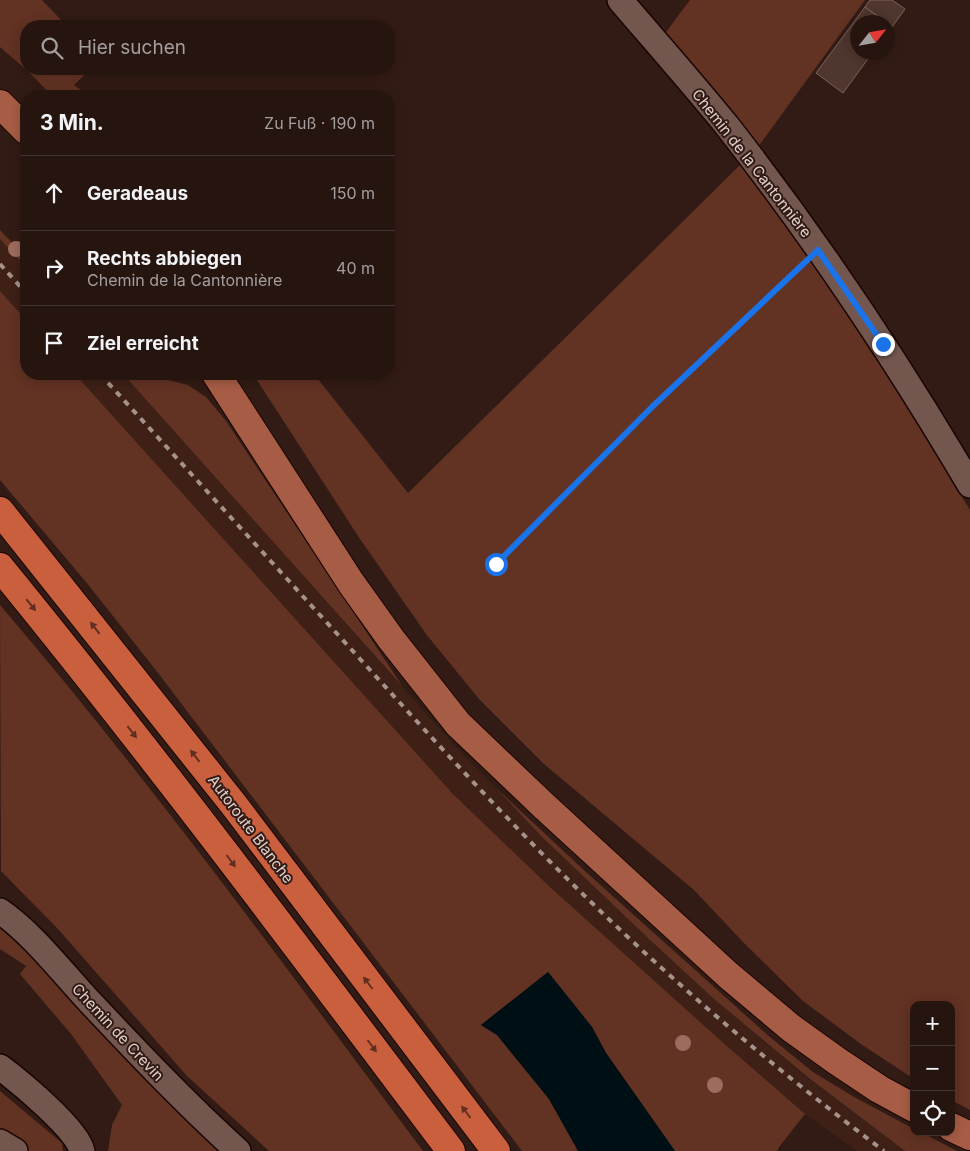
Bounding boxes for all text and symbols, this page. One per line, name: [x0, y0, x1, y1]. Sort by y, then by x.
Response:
north arrow: [850, 15, 895, 60]
search box: [20, 20, 395, 75]
icon: search: [38, 34, 66, 62]
text: Hier suchen: [78, 36, 186, 59]
street label: Chemin de la Cantonnière: [688, 85, 816, 241]
text: 3 Min.: [40, 110, 104, 135]
text: Zu Fuß · 190 m: [264, 113, 375, 133]
icon: ahead: [40, 179, 68, 207]
text: Geradeaus: [87, 182, 188, 205]
text: 150 m: [330, 183, 375, 203]
text: Rechts abbiegen: [87, 247, 242, 270]
icon: right: [40, 254, 68, 282]
text: 40 m: [336, 258, 375, 278]
text: Chemin de la Cantonnière: [87, 270, 282, 290]
icon: arrive: [40, 329, 68, 357]
text: Ziel erreicht: [87, 332, 199, 355]
route end: [872, 333, 895, 356]
route start: [485, 553, 508, 576]
one-way arrow: [25, 598, 36, 611]
one-way arrow: [89, 622, 100, 635]
one-way arrow: [127, 725, 137, 739]
one-way arrow: [190, 750, 201, 763]
street label: Autoroute Blanche: [204, 771, 298, 887]
one-way arrow: [226, 854, 237, 867]
one-way arrow: [363, 976, 373, 990]
street label: Chemin de Crevin: [68, 979, 168, 1085]
map controls: [910, 1001, 955, 1136]
button: +: [910, 1001, 955, 1046]
one-way arrow: [366, 1039, 377, 1052]
button: −: [910, 1046, 955, 1091]
button: locate: [910, 1091, 955, 1136]
one-way arrow: [461, 1106, 472, 1119]

